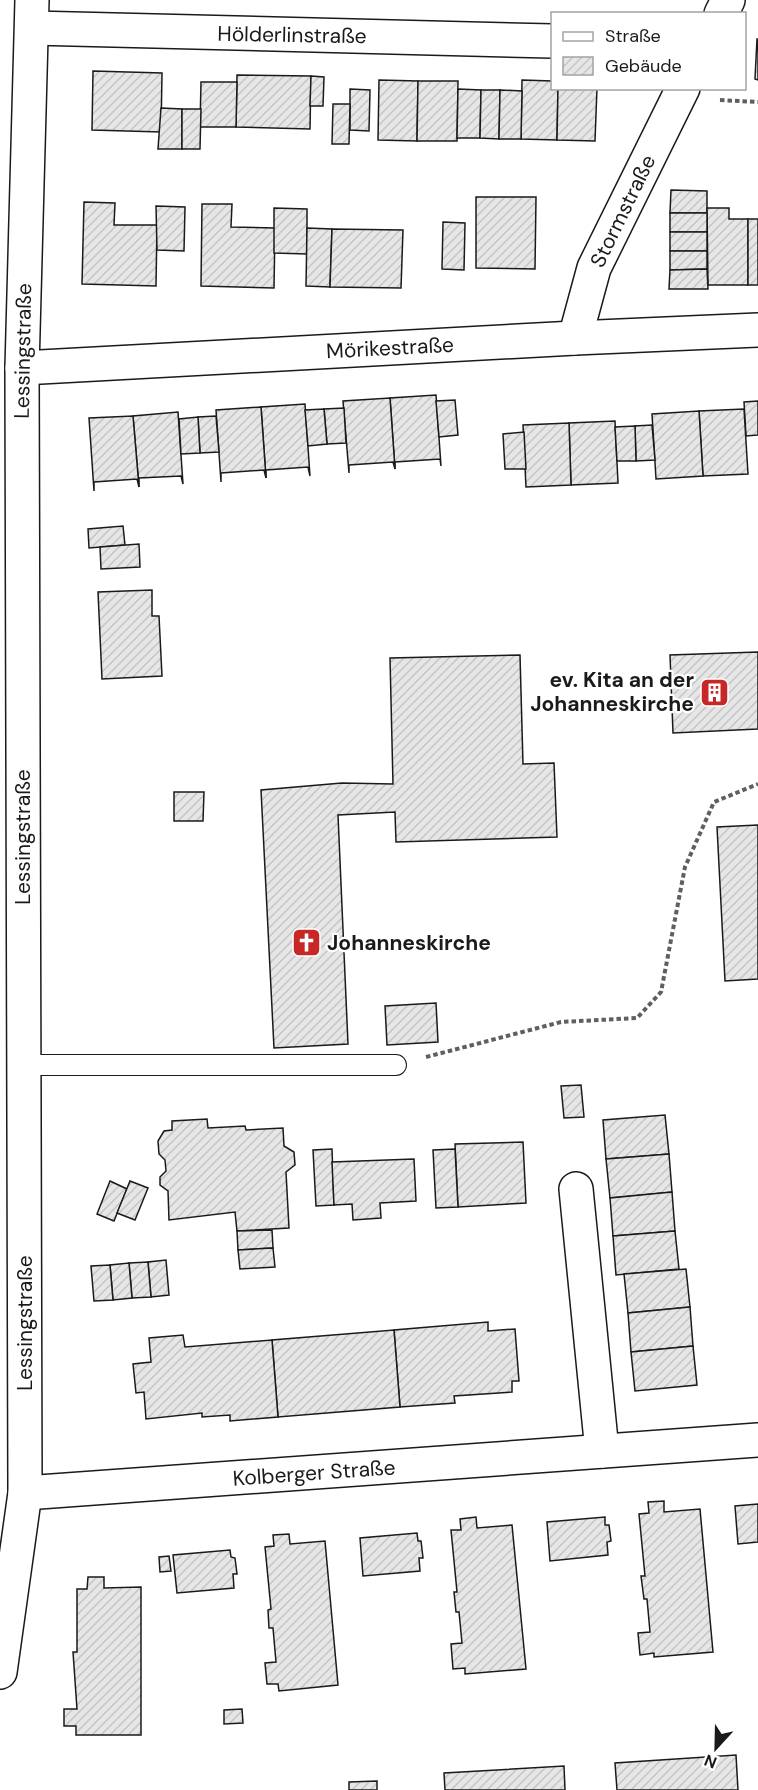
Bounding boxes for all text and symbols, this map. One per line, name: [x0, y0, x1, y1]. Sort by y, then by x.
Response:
legend: [551, 12, 746, 90]
street label: Hölderlinstraße: [217, 20, 367, 50]
text: Straße: [605, 24, 661, 48]
text: Gebäude: [605, 54, 682, 78]
street label: Stormstraße: [584, 150, 662, 272]
street label: Lessingstraße: [8, 283, 38, 419]
street label: Mörikestraße: [326, 331, 455, 365]
place label: ev. Kita an der Johanneskirche: [530, 666, 694, 718]
building icon: ev. Kita an der Johanneskirche: [699, 676, 731, 708]
street label: Lessingstraße: [9, 769, 37, 905]
church icon: Johanneskirche: [290, 927, 322, 959]
place label: Johanneskirche: [327, 929, 491, 957]
street label: Lessingstraße: [11, 1255, 39, 1391]
street label: Kolberger Straße: [232, 1453, 396, 1493]
north arrow: [686, 1718, 746, 1778]
text: N: [701, 1750, 720, 1773]

